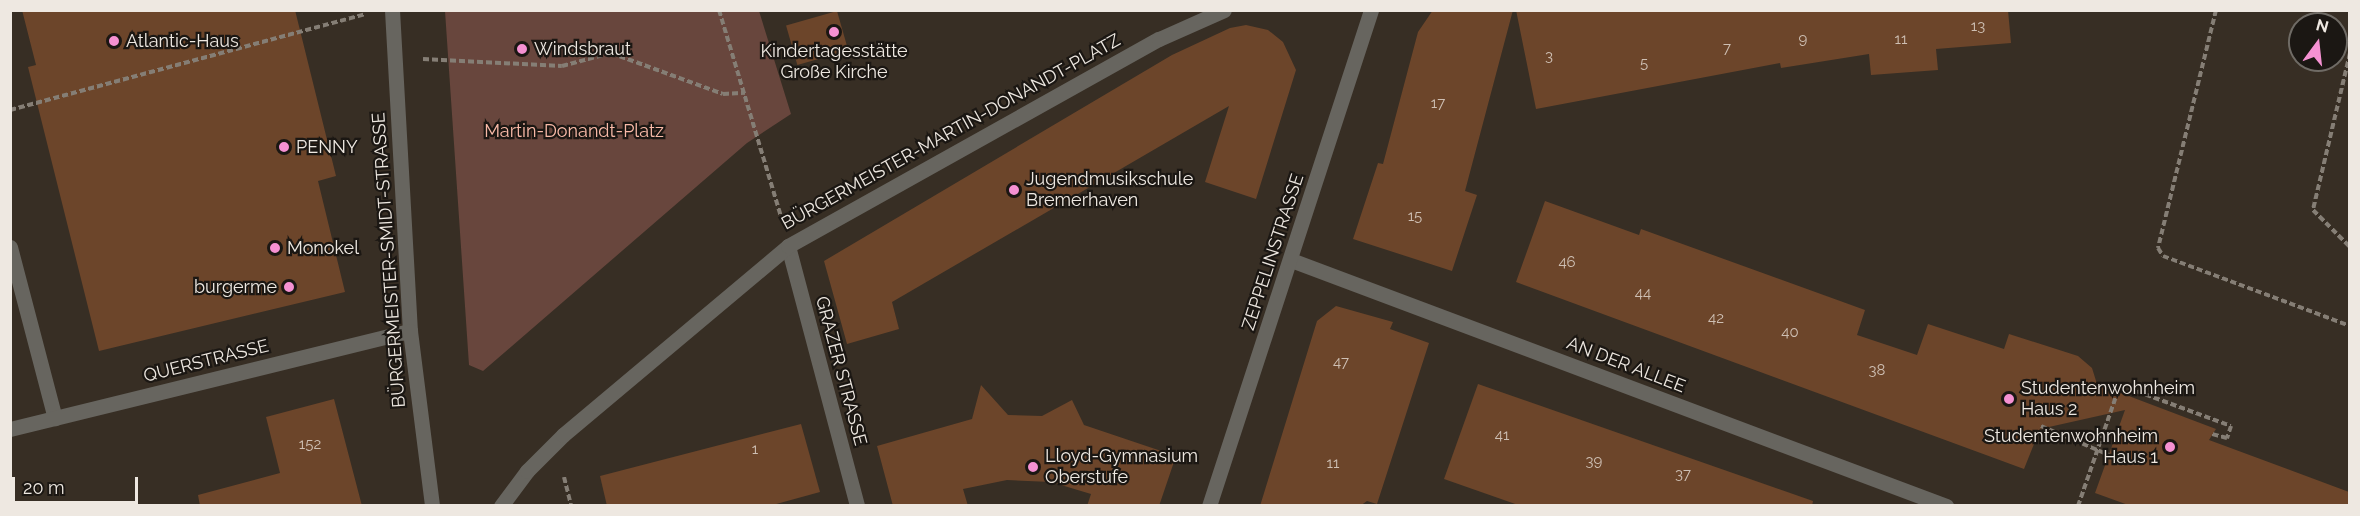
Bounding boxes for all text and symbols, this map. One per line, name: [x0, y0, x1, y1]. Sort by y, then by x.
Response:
north arrow: [2288, 12, 2348, 72]
text: N: [2314, 15, 2331, 37]
house number: 13: [1971, 18, 1985, 36]
marker: Kindertagesstätte Große Kirche: [827, 25, 841, 39]
street label: BÜRGERMEISTER-MARTIN-DONANDT-PLATZ: [778, 29, 1124, 235]
place label: Atlantic-Haus: [126, 30, 239, 52]
house number: 9: [1799, 31, 1807, 49]
house number: 11: [1895, 31, 1907, 49]
marker: Atlantic-Haus: [107, 34, 121, 48]
place label: Windsbraut: [534, 38, 631, 60]
house number: 7: [1723, 40, 1731, 58]
place label: Kindertagesstätte Große Kirche: [760, 41, 908, 84]
marker: Windsbraut: [515, 42, 529, 56]
house number: 3: [1545, 48, 1553, 66]
house number: 5: [1640, 55, 1648, 73]
house number: 17: [1431, 95, 1445, 113]
street label: BÜRGERMEISTER-SMIDT-STRASSE: [368, 112, 410, 408]
park label: Martin-Donandt-Platz: [484, 120, 664, 142]
place label: PENNY: [296, 136, 358, 158]
marker: PENNY: [277, 140, 291, 154]
place label: Jugendmusikschule Bremerhaven: [1026, 169, 1193, 212]
street label: ZEPPELINSTRASSE: [1238, 171, 1308, 333]
marker: Jugendmusikschule Bremerhaven: [1007, 183, 1021, 197]
house number: 15: [1408, 208, 1422, 226]
place label: Monokel: [287, 237, 359, 259]
marker: Monokel: [268, 241, 282, 255]
house number: 46: [1558, 254, 1576, 272]
place label: burgerme: [194, 276, 277, 298]
marker: burgerme: [282, 280, 296, 294]
house number: 44: [1635, 285, 1651, 303]
street label: GRAZER STRASSE: [811, 294, 871, 448]
house number: 42: [1708, 310, 1724, 328]
house number: 40: [1781, 324, 1799, 342]
street label: AN DER ALLEE: [1563, 332, 1689, 398]
street label: QUERSTRASSE: [141, 335, 271, 387]
house number: 47: [1333, 354, 1349, 372]
house number: 38: [1869, 362, 1885, 380]
place label: Studentenwohnheim Haus 2: [2021, 378, 2195, 420]
marker: Studentenwohnheim Haus 2: [2002, 392, 2016, 406]
place label: Studentenwohnheim Haus 1: [1984, 426, 2158, 468]
house number: 41: [1495, 427, 1509, 445]
house number: 152: [299, 436, 321, 454]
marker: Studentenwohnheim Haus 1: [2163, 440, 2177, 454]
house number: 1: [752, 441, 758, 459]
place label: Lloyd-Gymnasium Oberstufe: [1045, 446, 1198, 488]
house number: 39: [1586, 453, 1602, 471]
house number: 11: [1327, 455, 1339, 473]
marker: Lloyd-Gymnasium Oberstufe: [1026, 460, 1040, 474]
scale bar: [15, 465, 141, 503]
house number: 37: [1675, 466, 1691, 484]
text: 20 m: [23, 477, 65, 498]

